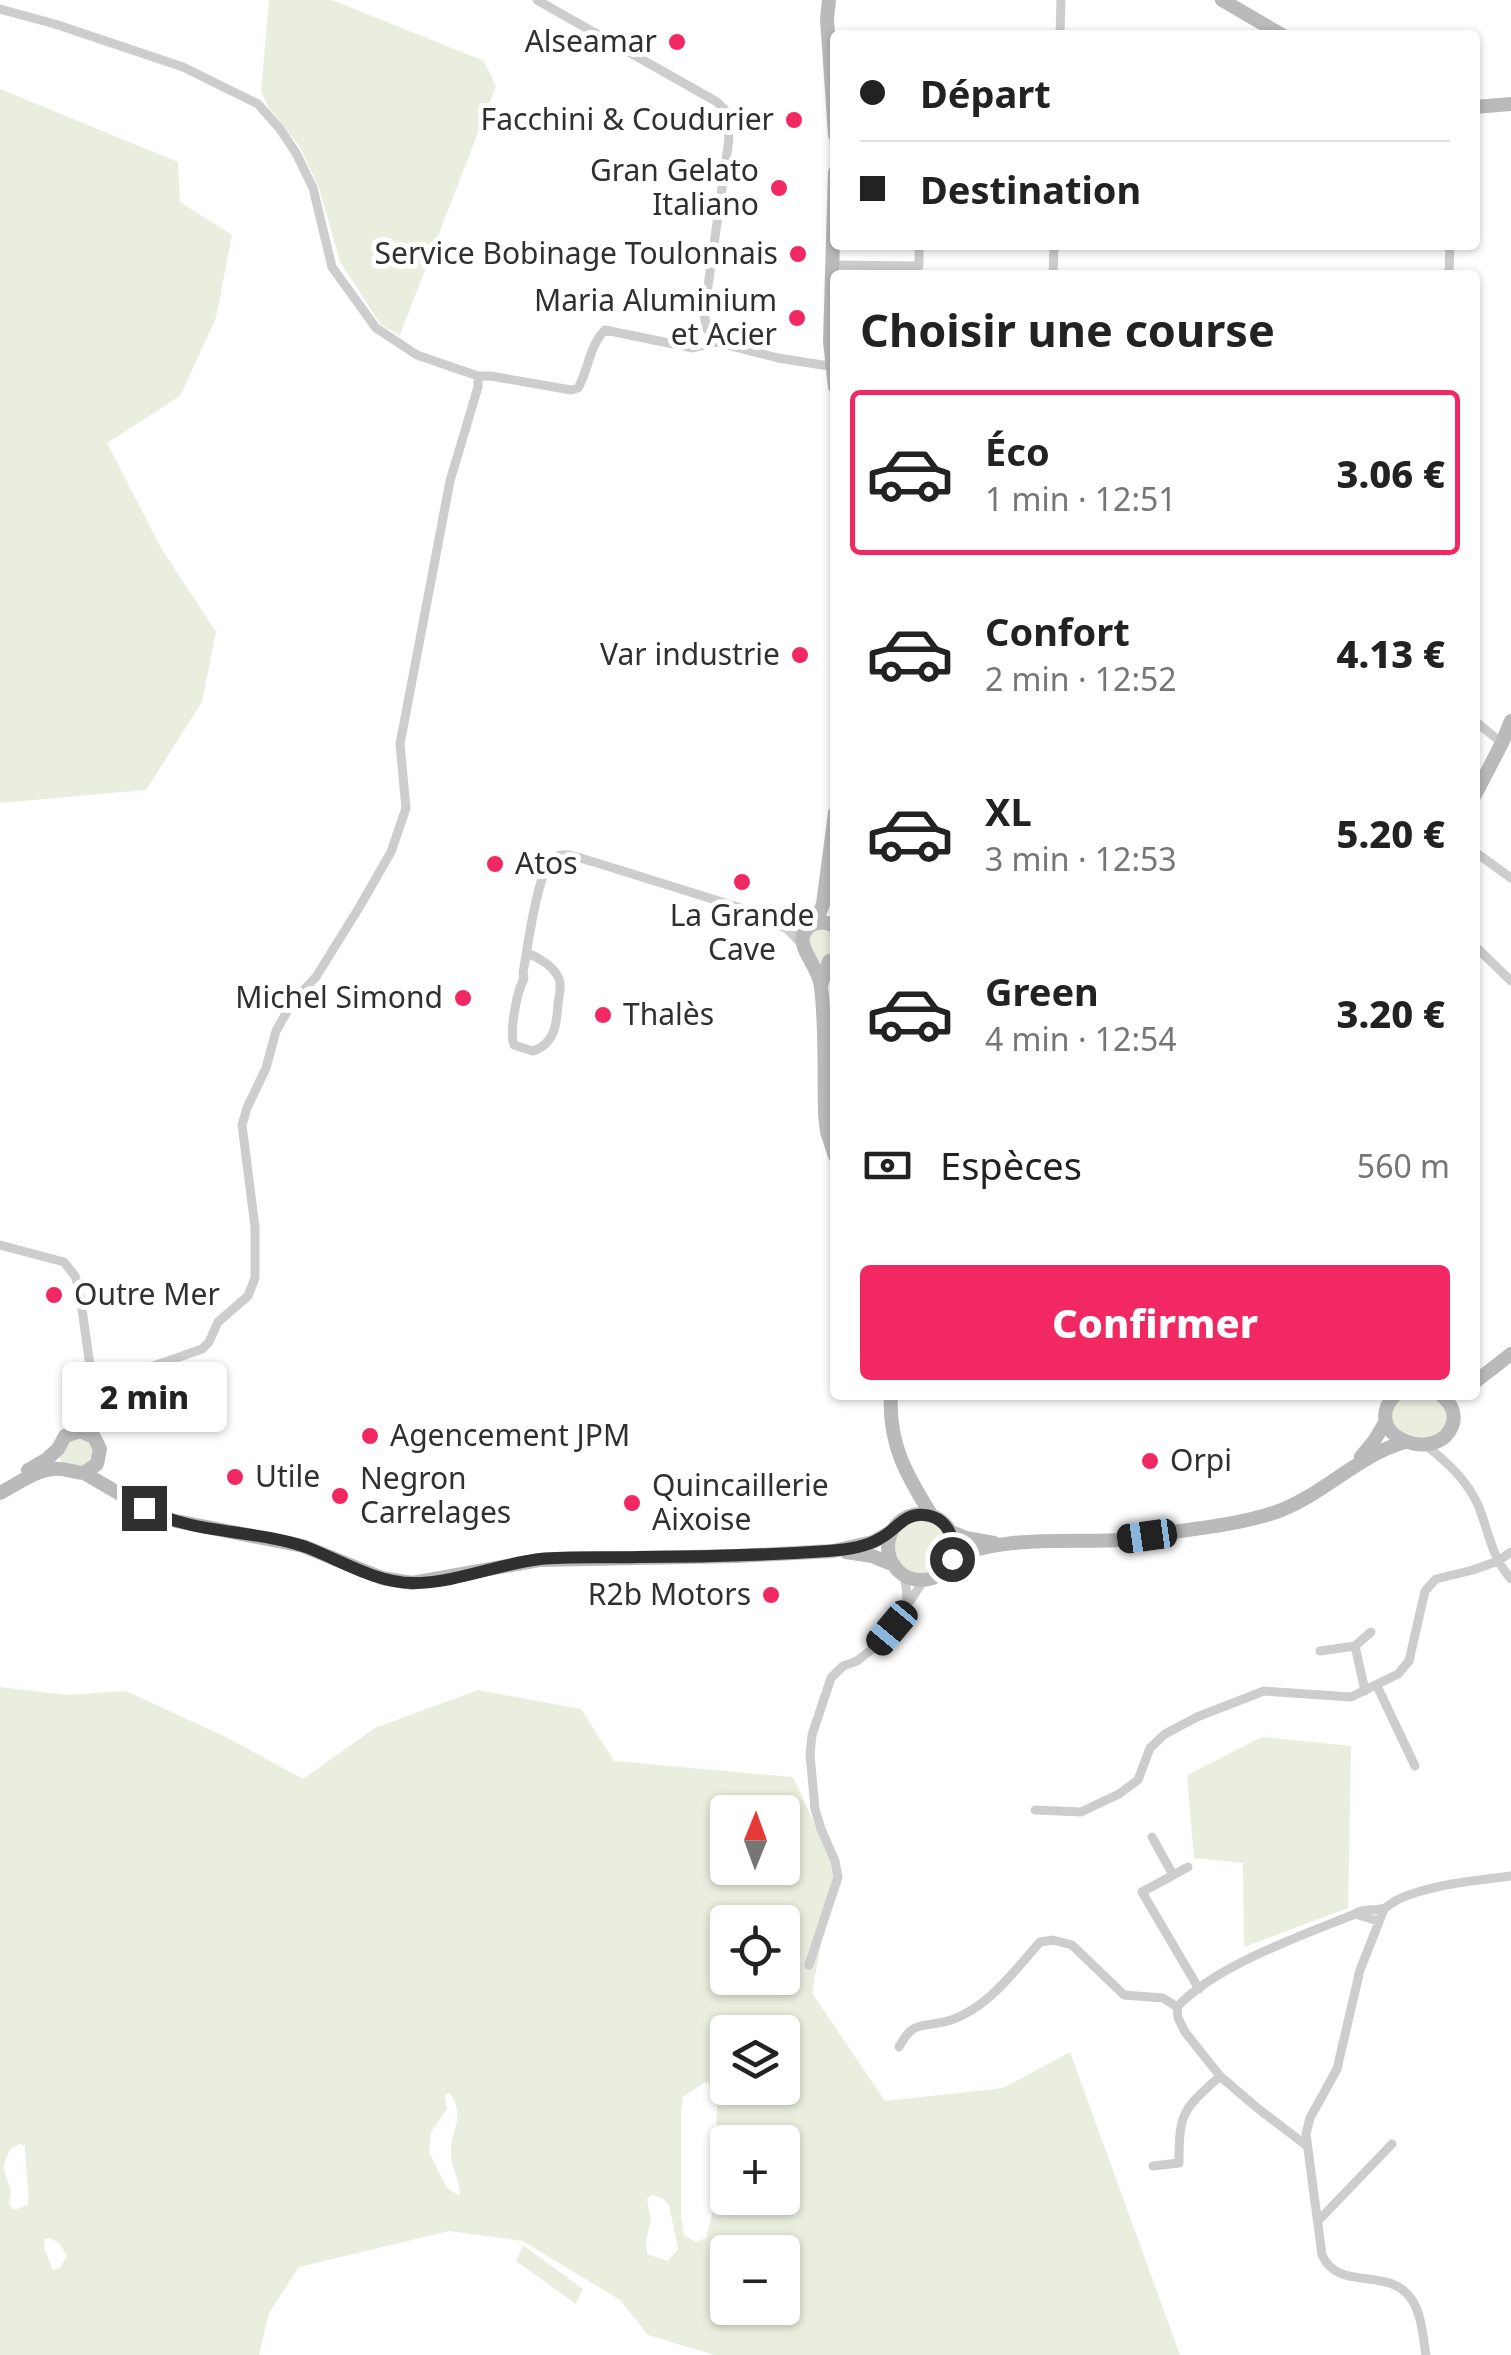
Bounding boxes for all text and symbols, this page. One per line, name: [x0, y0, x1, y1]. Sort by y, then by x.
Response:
place label: Alseamar: [525, 20, 657, 61]
marker: Alseamar: [666, 31, 688, 53]
text: Départ: [920, 67, 1051, 119]
place label: Facchini & Coudurier: [481, 98, 774, 139]
marker: Facchini & Coudurier: [783, 109, 805, 131]
place label: Gran Gelato Italiano: [590, 149, 759, 224]
text: Destination: [920, 163, 1141, 215]
marker: Gran Gelato Italiano: [768, 177, 790, 199]
place label: Service Bobinage Toulonnais: [375, 232, 778, 273]
marker: Service Bobinage Toulonnais: [787, 243, 809, 265]
place label: Maria Aluminium et Acier: [534, 279, 777, 354]
text: Choisir une course: [860, 299, 1275, 360]
marker: Maria Aluminium et Acier: [786, 307, 808, 329]
text: Éco: [985, 425, 1050, 477]
icon: car: [865, 428, 955, 518]
text: 3.06 €: [1336, 447, 1445, 499]
text: 1 min · 12:51: [985, 477, 1177, 520]
text: Confort: [985, 605, 1130, 657]
icon: car: [865, 608, 955, 698]
text: 4.13 €: [1336, 627, 1445, 679]
place label: Var industrie: [600, 633, 780, 674]
marker: Var industrie: [789, 644, 811, 666]
text: 2 min · 12:52: [985, 657, 1177, 700]
text: XL: [985, 785, 1032, 837]
icon: car: [865, 788, 955, 878]
text: 5.20 €: [1336, 807, 1445, 859]
text: 3 min · 12:53: [985, 837, 1177, 880]
place label: Atos: [515, 842, 578, 883]
marker: Atos: [484, 853, 506, 875]
marker: La Grande Cave: [731, 871, 753, 893]
place label: La Grande Cave: [670, 894, 814, 969]
text: Green: [985, 965, 1099, 1017]
icon: car: [865, 968, 955, 1058]
place label: Michel Simond: [235, 976, 443, 1017]
marker: Michel Simond: [452, 987, 474, 1009]
text: 3.20 €: [1336, 987, 1445, 1039]
place label: Thalès: [623, 993, 714, 1034]
marker: Thalès: [592, 1004, 614, 1026]
text: 4 min · 12:54: [985, 1017, 1177, 1060]
icon: cash: [860, 1138, 915, 1193]
text: Espèces: [940, 1139, 1082, 1191]
text: 560 m: [1357, 1144, 1450, 1187]
button: Confirmer: [860, 1265, 1450, 1380]
place label: Outre Mer: [74, 1273, 220, 1314]
marker: Outre Mer: [43, 1284, 65, 1306]
callout: 2 min: [62, 1363, 226, 1433]
text: 2 min: [100, 1375, 189, 1418]
place label: Agencement JPM: [390, 1414, 630, 1455]
marker: Agencement JPM: [359, 1425, 381, 1447]
place label: Orpi: [1170, 1439, 1232, 1480]
marker: Orpi: [1139, 1450, 1161, 1472]
place label: Utile: [255, 1455, 320, 1496]
place label: Negron Carrelages: [360, 1457, 511, 1532]
place label: Quincaillerie Aixoise: [652, 1464, 829, 1539]
marker: Utile: [224, 1466, 246, 1488]
marker: Negron Carrelages: [329, 1485, 351, 1507]
route end: [122, 1486, 167, 1531]
marker: Quincaillerie Aixoise: [621, 1492, 643, 1514]
car: [1115, 1517, 1179, 1555]
route start: [930, 1537, 975, 1582]
place label: R2b Motors: [588, 1573, 751, 1614]
marker: R2b Motors: [760, 1584, 782, 1606]
car: [861, 1595, 923, 1661]
north arrow: [710, 1795, 800, 1885]
map controls: [710, 1795, 800, 2325]
button: locate: [710, 1905, 800, 1995]
button: layers: [710, 2015, 800, 2105]
button: +: [710, 2125, 800, 2215]
button: −: [710, 2235, 800, 2325]

